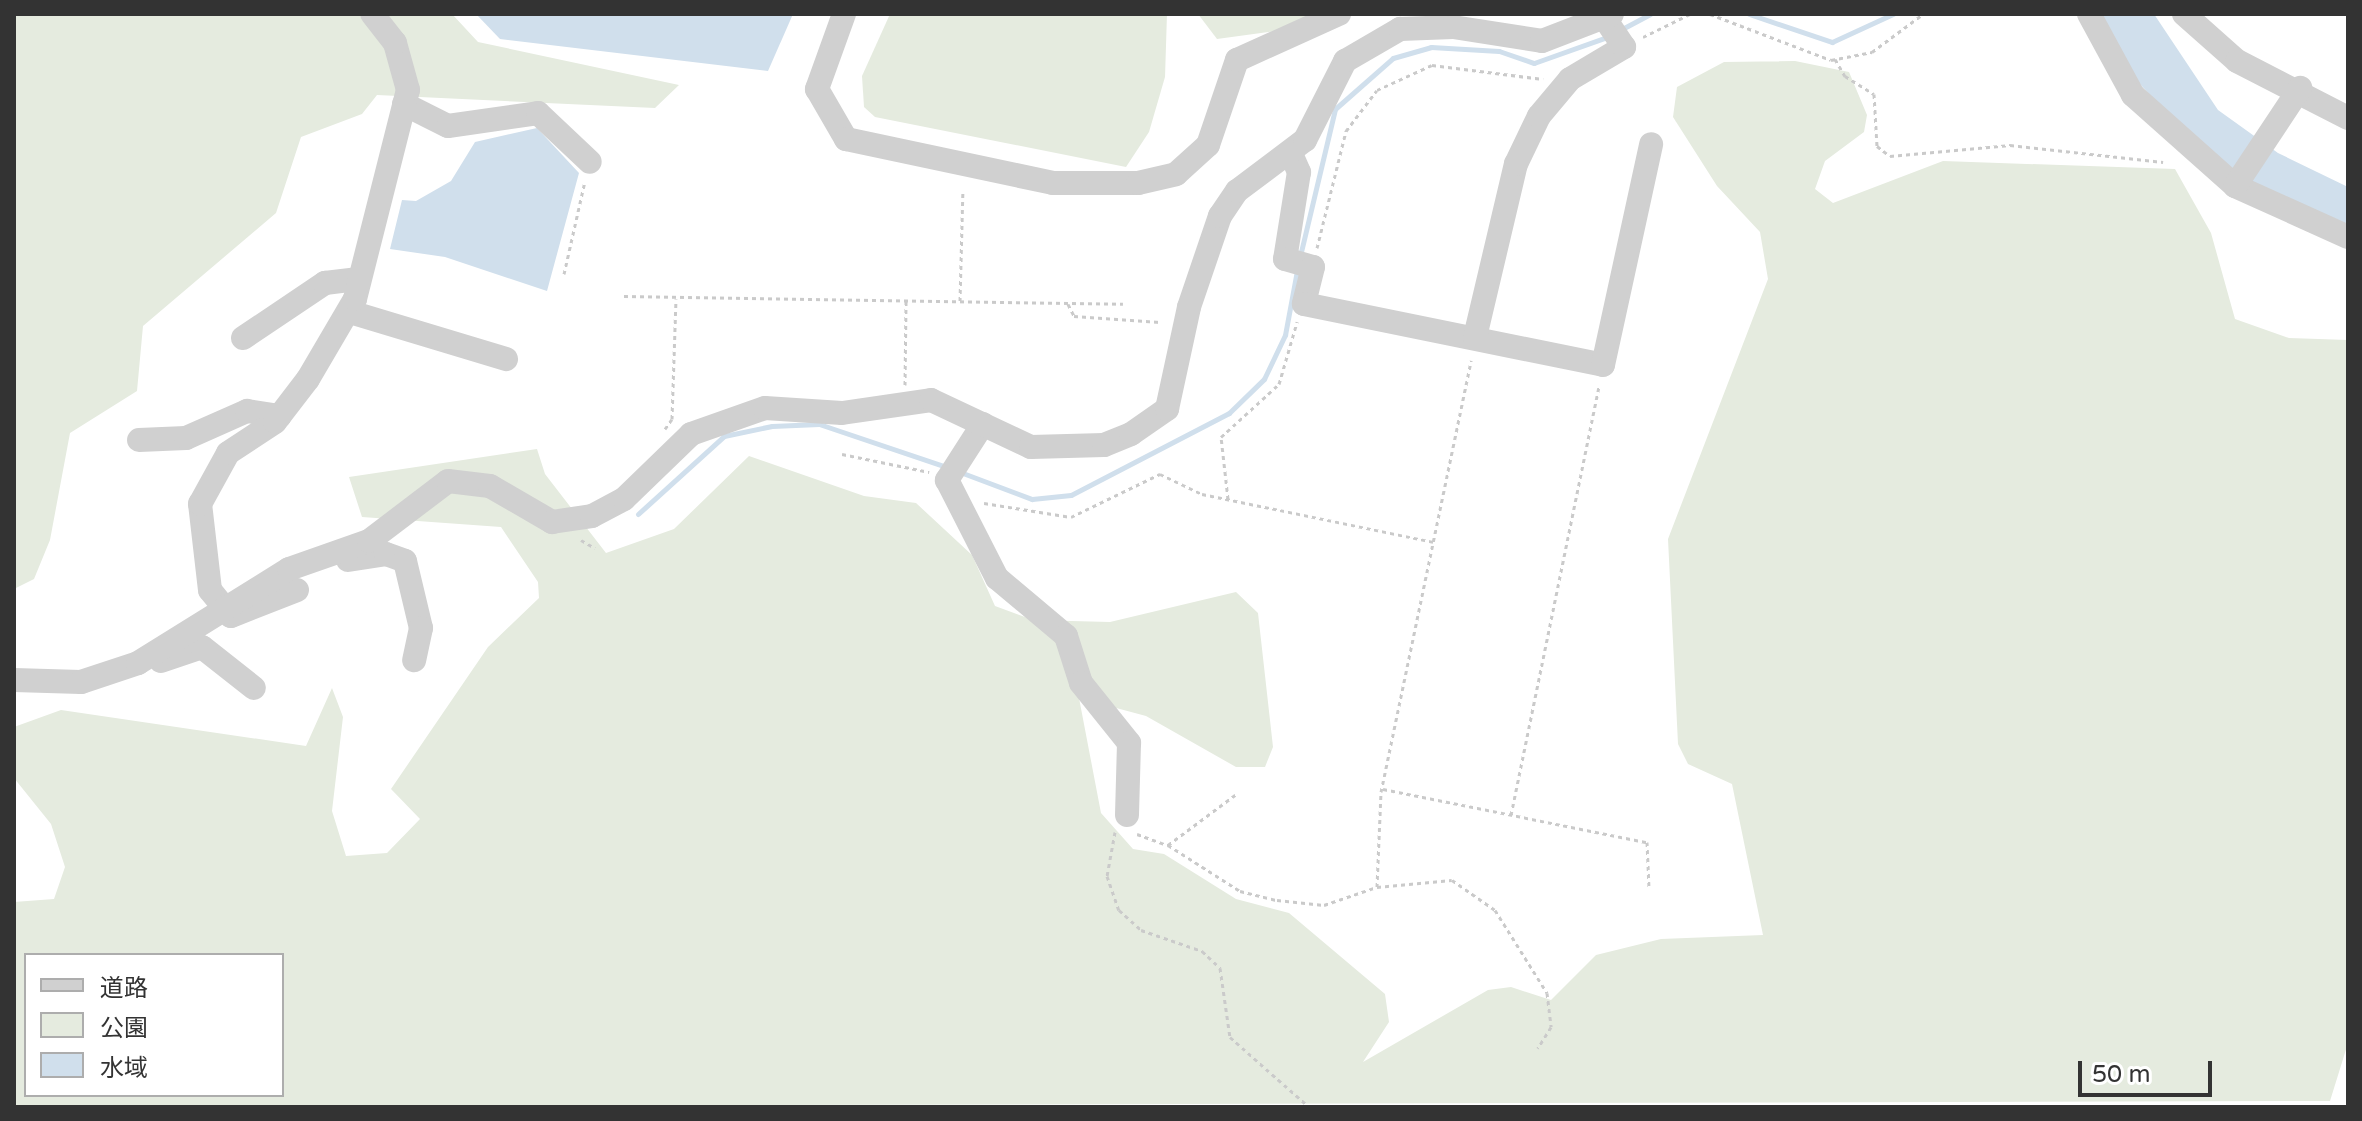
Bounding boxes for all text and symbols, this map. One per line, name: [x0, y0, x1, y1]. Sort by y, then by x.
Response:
legend: [24, 953, 284, 1097]
text: 道路: [100, 974, 148, 1003]
text: 公園: [100, 1014, 148, 1043]
scale bar: [2082, 1045, 2216, 1095]
text: 水域: [100, 1054, 148, 1083]
text: 50 m: [2092, 1060, 2150, 1089]

